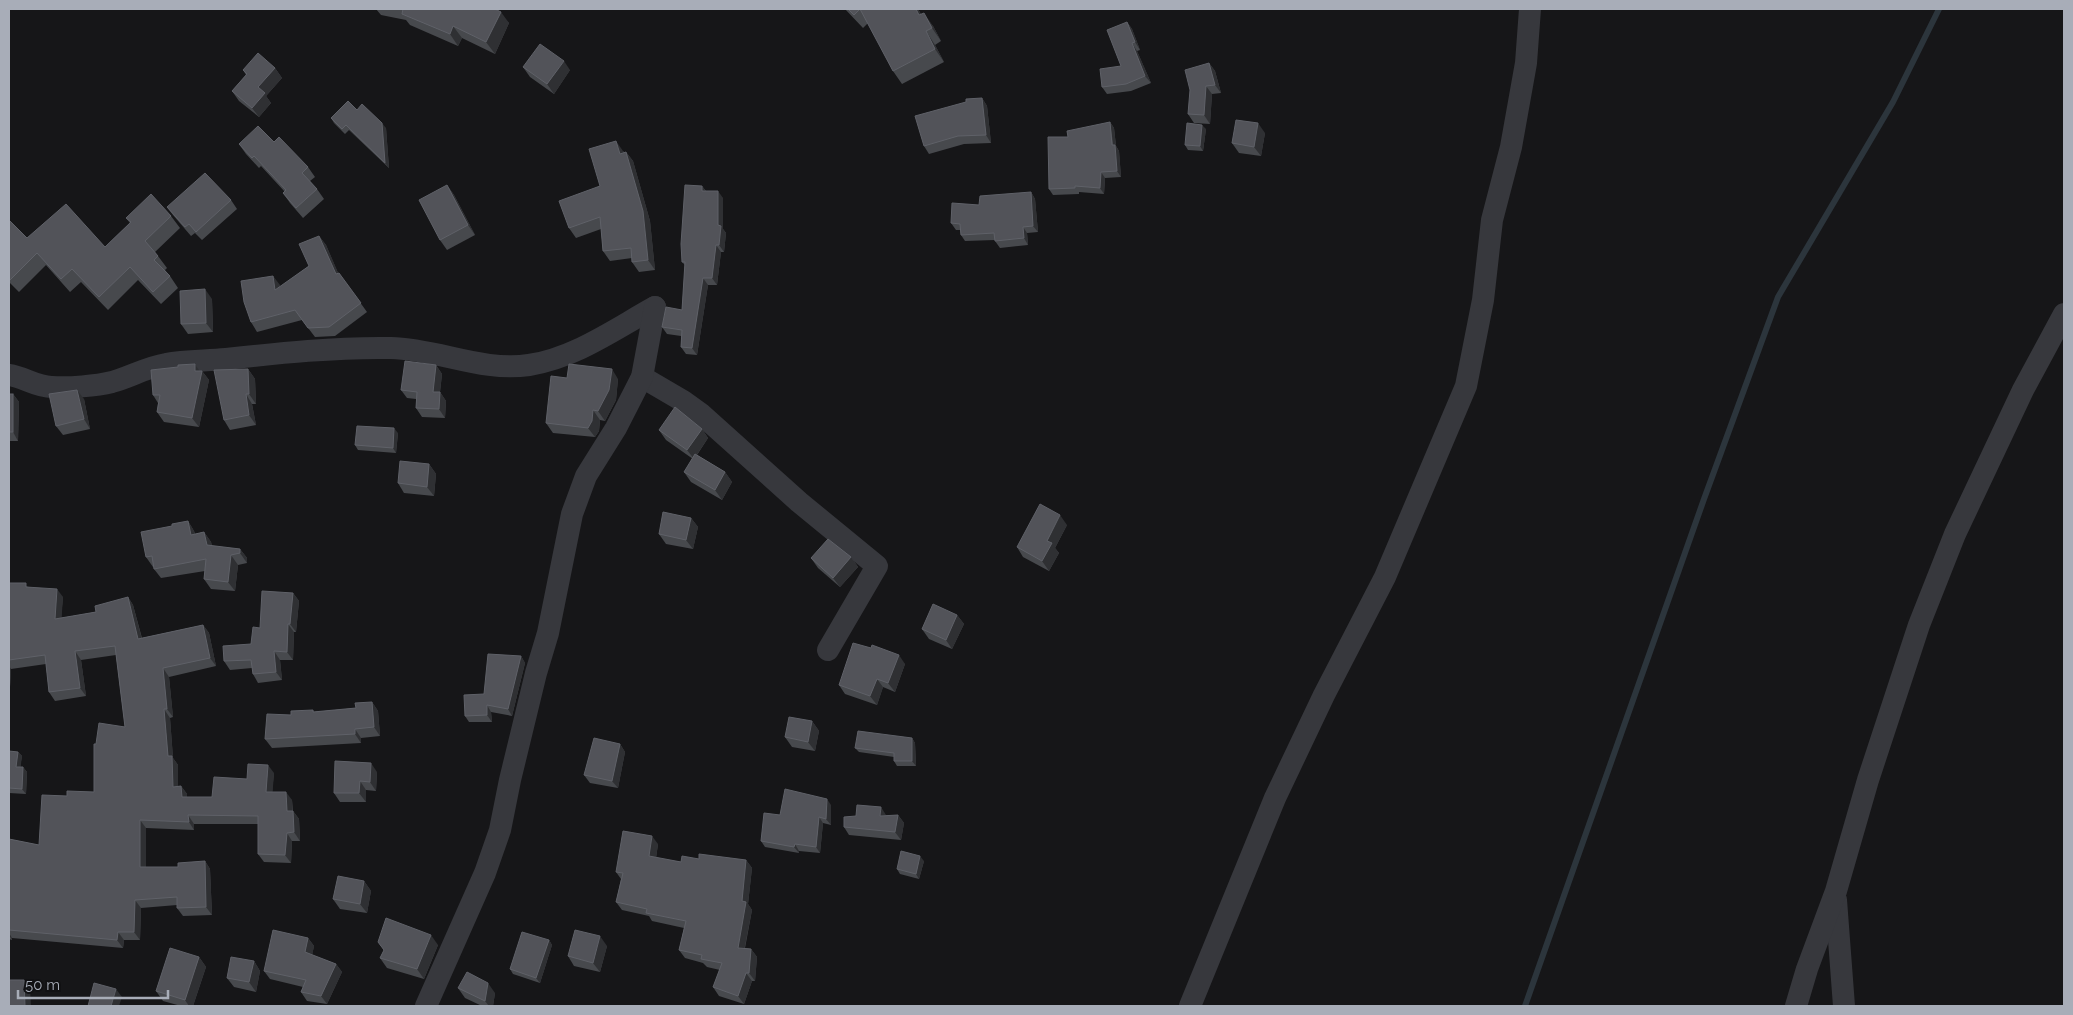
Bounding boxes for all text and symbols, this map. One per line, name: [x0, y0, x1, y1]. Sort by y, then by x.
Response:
scale bar: [18, 968, 168, 1000]
text: 50 m: [25, 976, 60, 994]

